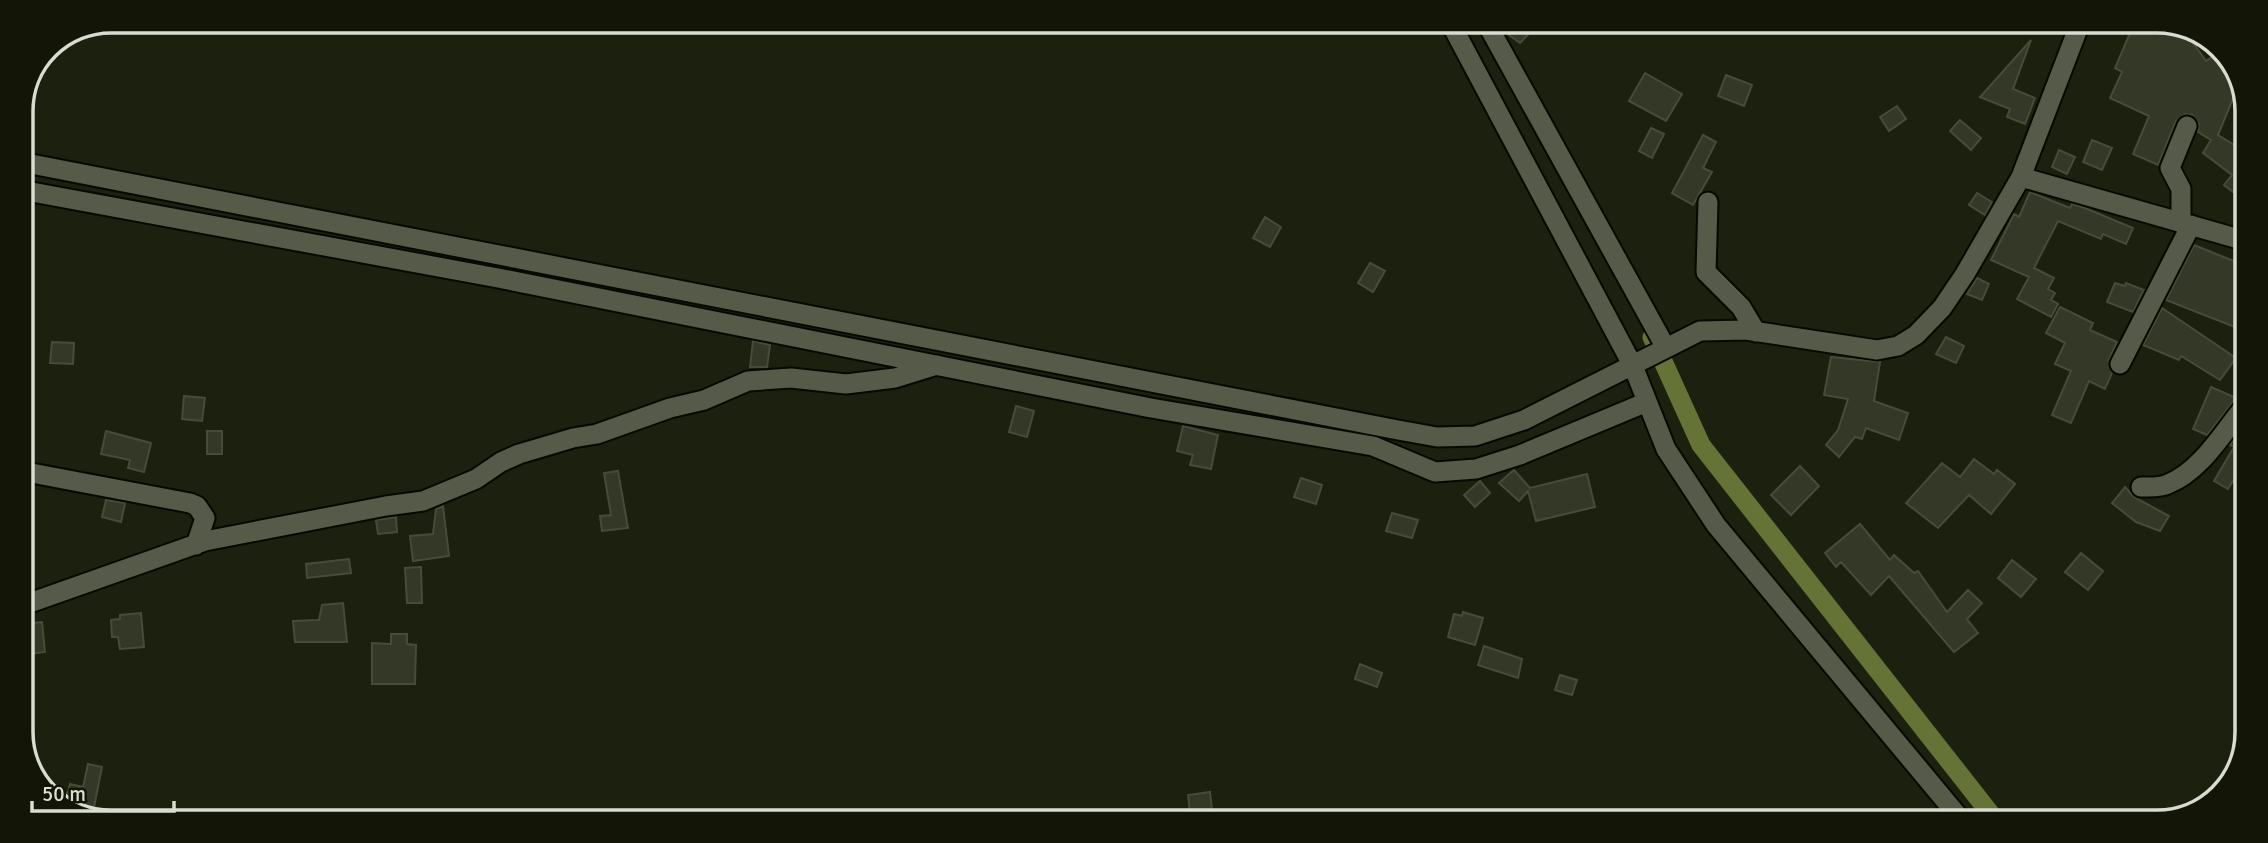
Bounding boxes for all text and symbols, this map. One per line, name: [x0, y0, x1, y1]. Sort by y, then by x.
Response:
scale bar: [32, 770, 173, 814]
text: 50 m: [42, 781, 86, 807]

